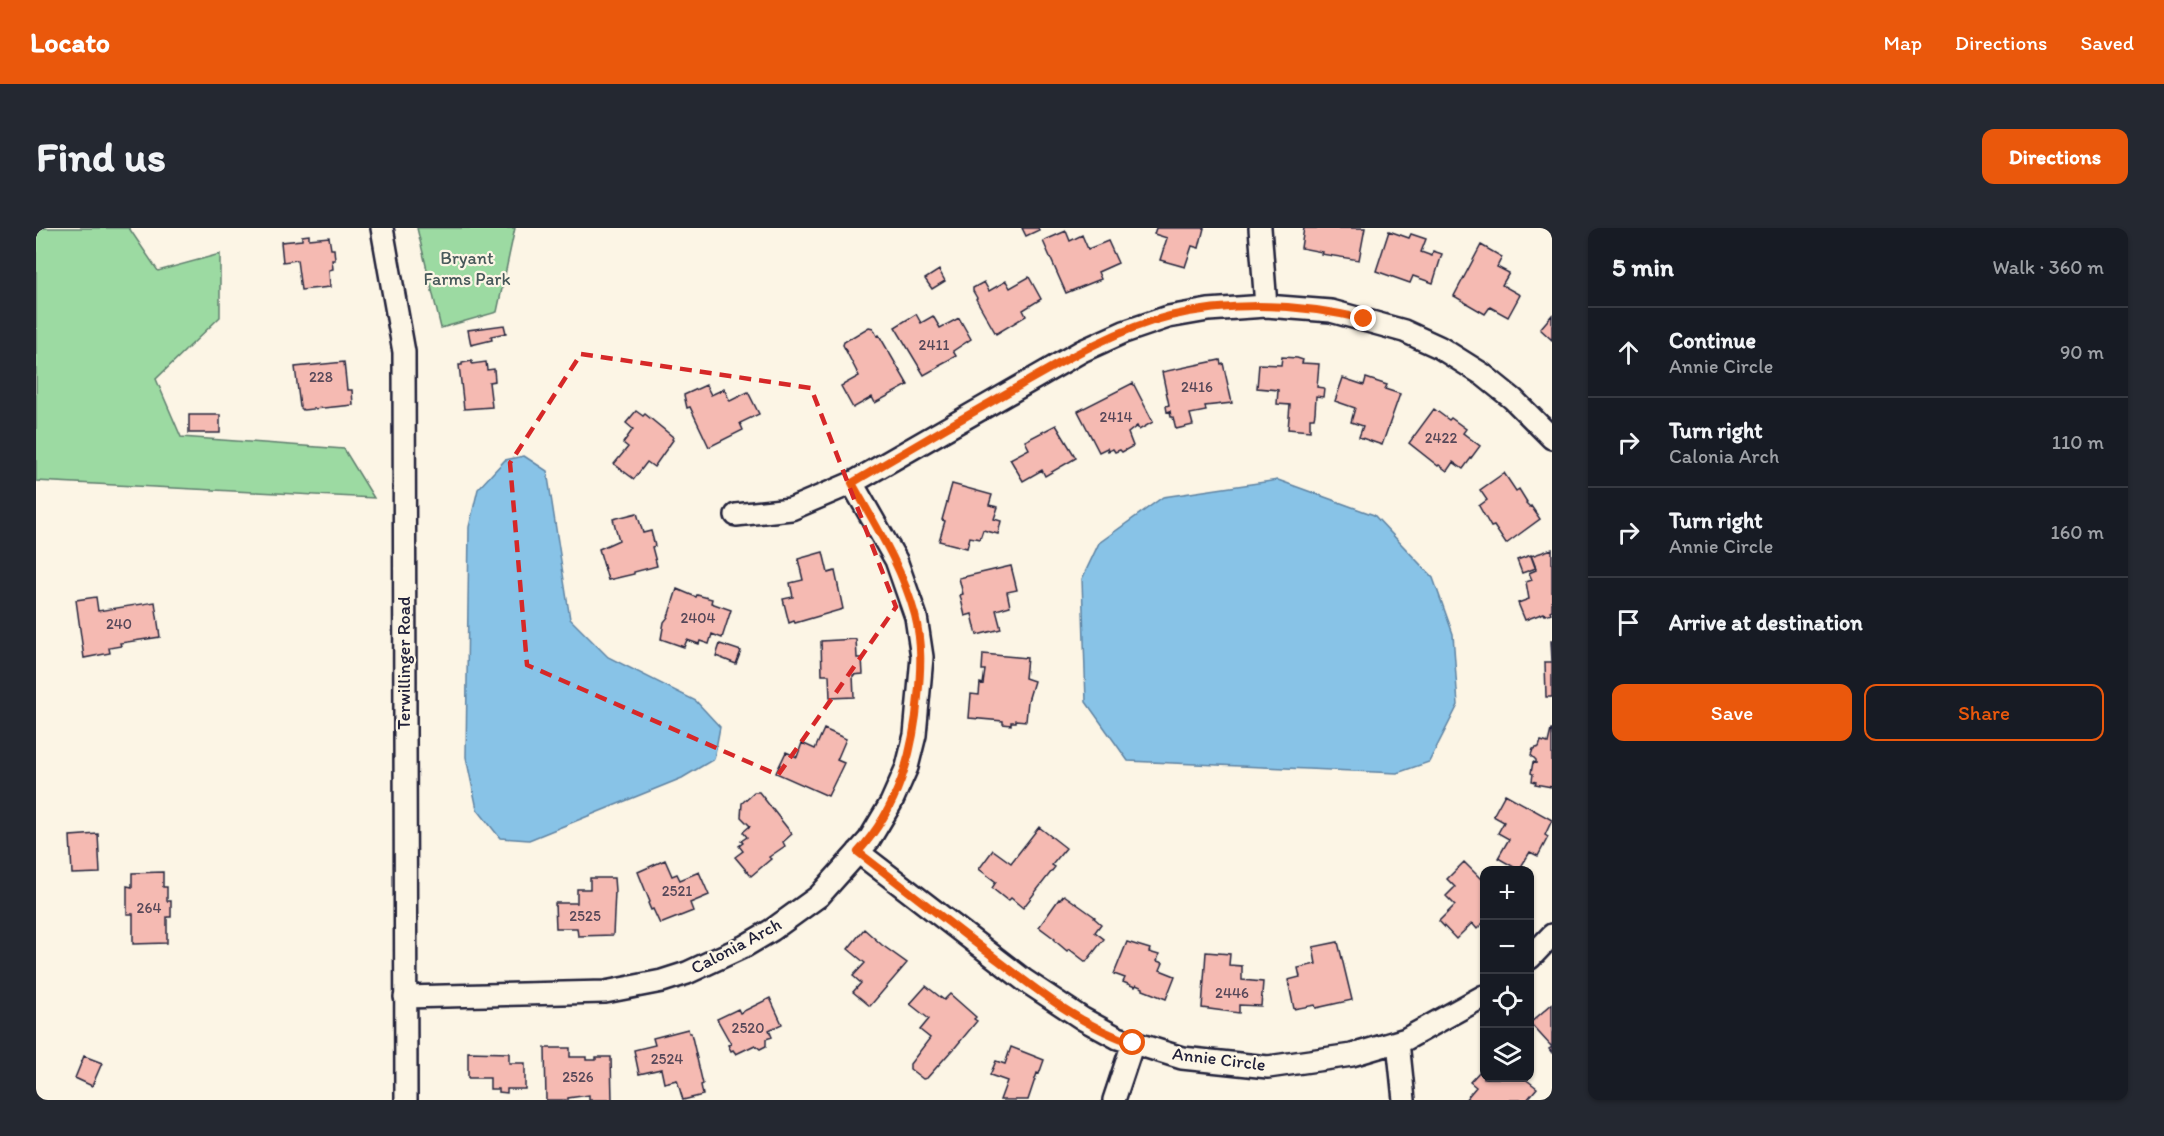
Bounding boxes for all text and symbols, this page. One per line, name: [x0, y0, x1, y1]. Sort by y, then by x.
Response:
text: Locato: [30, 25, 110, 59]
text: Map: [1884, 30, 1922, 55]
text: Directions: [1955, 30, 2047, 55]
text: Saved: [2080, 30, 2134, 55]
button: Directions: [1982, 129, 2128, 184]
text: Find us: [36, 131, 166, 182]
park label: Bryant Farms Park: [423, 247, 511, 290]
text: 5 min: [1612, 251, 1674, 283]
text: Walk · 360 m: [1992, 255, 2104, 279]
route end: [1350, 305, 1376, 331]
text: Continue: [1669, 327, 1756, 354]
house number: 2411: [919, 336, 949, 354]
icon: ahead: [1612, 336, 1645, 369]
text: 90 m: [2060, 340, 2104, 364]
text: Annie Circle: [1669, 354, 1773, 378]
house number: 228: [309, 368, 333, 386]
house number: 2416: [1181, 378, 1213, 396]
house number: 2414: [1100, 408, 1132, 426]
text: Turn right: [1669, 417, 1763, 444]
icon: right: [1612, 426, 1645, 459]
house number: 2422: [1425, 429, 1457, 447]
text: 110 m: [2052, 430, 2104, 454]
text: Calonia Arch: [1669, 444, 1779, 468]
text: Turn right: [1669, 507, 1763, 534]
icon: right: [1612, 516, 1645, 549]
text: 160 m: [2051, 520, 2104, 544]
text: Annie Circle: [1669, 534, 1773, 558]
street label: Terwillinger Road: [393, 596, 415, 730]
icon: arrive: [1612, 606, 1645, 639]
house number: 2404: [680, 609, 716, 627]
text: Arrive at destination: [1669, 609, 1863, 636]
house number: 240: [106, 615, 132, 633]
button: Save: [1612, 684, 1852, 741]
button: Share: [1864, 684, 2104, 741]
map controls: [1480, 866, 1534, 1082]
button: +: [1480, 866, 1534, 920]
house number: 2521: [662, 882, 692, 900]
house number: 264: [137, 899, 161, 917]
house number: 2525: [569, 907, 601, 925]
street label: Calonia Arch: [687, 913, 785, 979]
button: −: [1480, 920, 1534, 974]
button: locate: [1480, 974, 1534, 1028]
house number: 2446: [1215, 984, 1249, 1002]
house number: 2520: [732, 1019, 764, 1037]
button: layers: [1480, 1028, 1534, 1082]
route start: [1119, 1029, 1145, 1055]
street label: Annie Circle: [1171, 1042, 1267, 1076]
house number: 2524: [651, 1050, 683, 1068]
house number: 2526: [562, 1068, 594, 1086]

